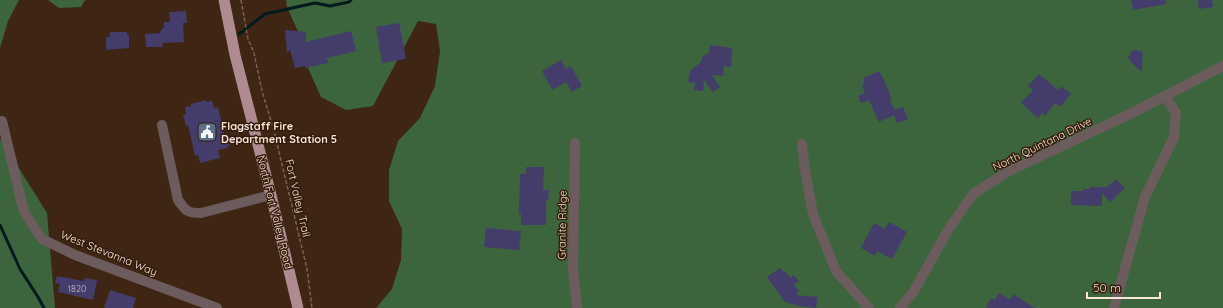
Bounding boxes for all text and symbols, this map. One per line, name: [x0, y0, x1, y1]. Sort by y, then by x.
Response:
street label: North Quintana Drive: [990, 114, 1094, 174]
place label: Flagstaff Fire Department Station 5: [221, 119, 337, 146]
public building icon: Flagstaff Fire Department Station 5: [196, 121, 218, 143]
street label: North Fort Valley Road: [254, 154, 296, 270]
street label: Fort Valley Trail: [282, 158, 314, 238]
street label: Granite Ridge: [554, 190, 570, 260]
street label: West Stevanna Way: [59, 227, 159, 279]
scale bar: [1087, 274, 1160, 300]
text: 50 m: [1093, 280, 1121, 295]
house number: 1820: [68, 283, 86, 294]

